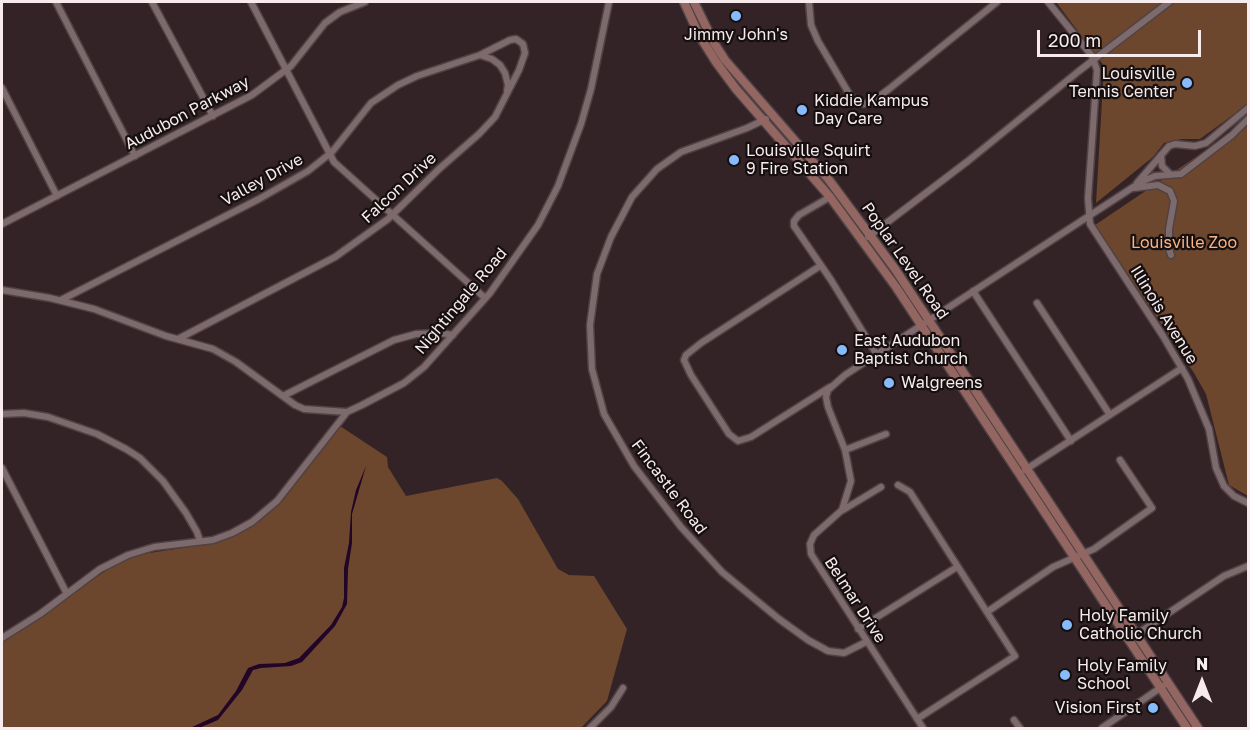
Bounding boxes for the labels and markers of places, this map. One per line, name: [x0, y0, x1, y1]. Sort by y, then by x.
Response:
marker: Jimmy John's: [729, 9, 743, 23]
place label: Jimmy John's: [684, 25, 788, 45]
place label: Louisville Tennis Center: [1069, 64, 1175, 102]
marker: Louisville Tennis Center: [1180, 76, 1194, 90]
place label: Kiddie Kampus Day Care: [814, 91, 929, 129]
marker: Kiddie Kampus Day Care: [795, 103, 809, 117]
place label: Louisville Squirt 9 Fire Station: [746, 141, 871, 179]
marker: Louisville Squirt 9 Fire Station: [727, 153, 741, 167]
place label: East Audubon Baptist Church: [854, 331, 968, 369]
marker: East Audubon Baptist Church: [835, 343, 849, 357]
place label: Walgreens: [901, 373, 983, 393]
marker: Walgreens: [882, 376, 896, 390]
place label: Holy Family Catholic Church: [1079, 606, 1202, 644]
marker: Holy Family Catholic Church: [1060, 618, 1074, 632]
place label: Holy Family School: [1077, 656, 1167, 694]
marker: Holy Family School: [1058, 668, 1072, 682]
place label: Vision First: [1055, 698, 1141, 718]
marker: Vision First: [1146, 701, 1160, 715]

